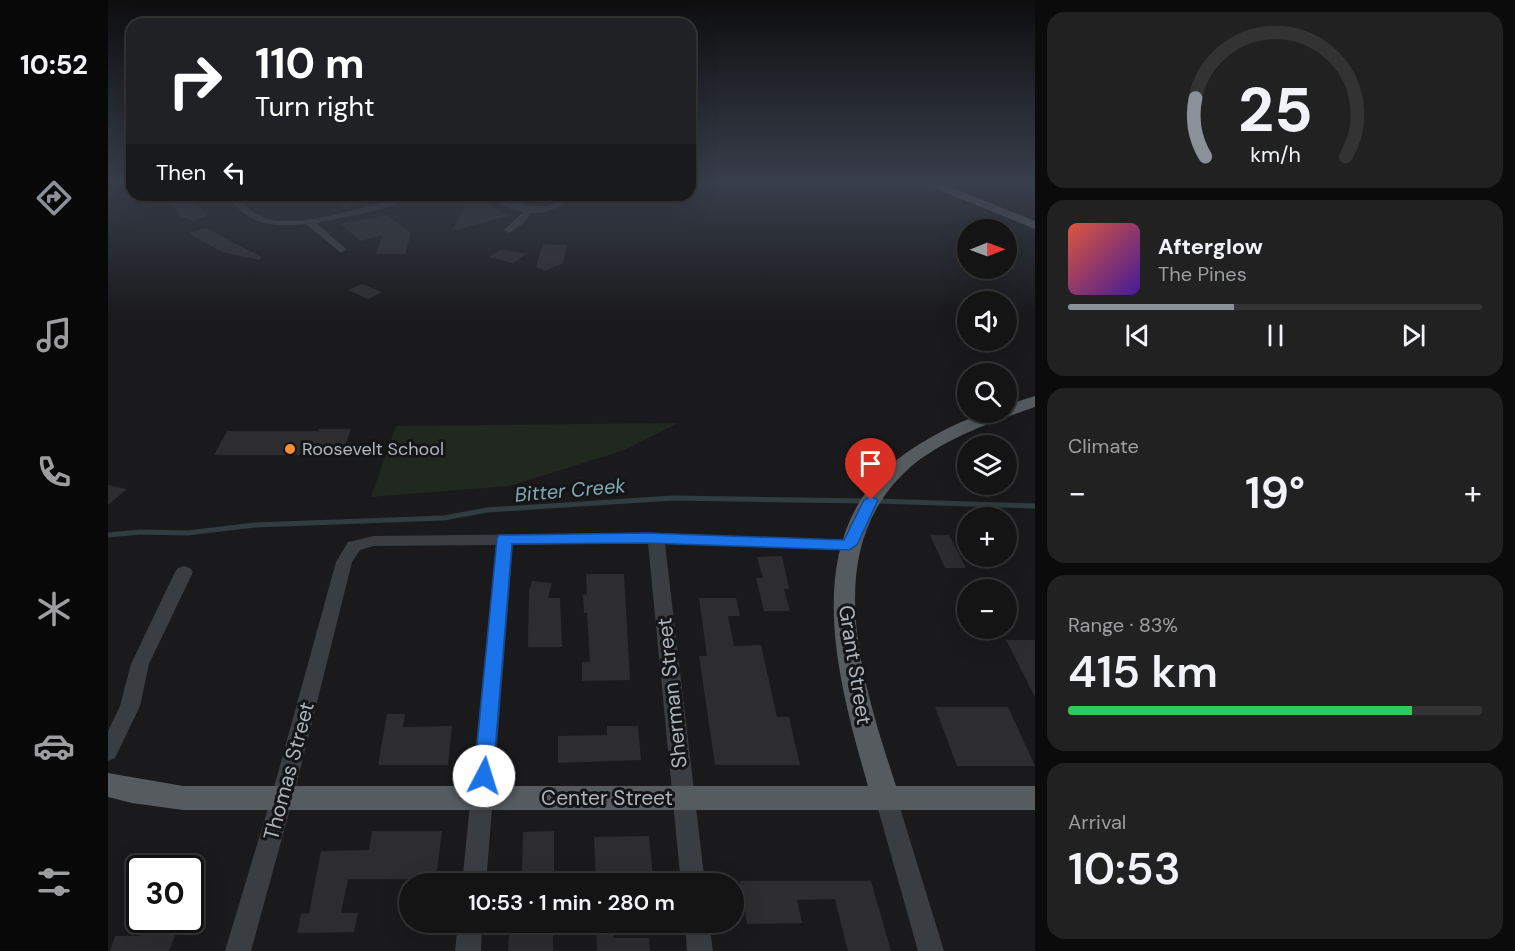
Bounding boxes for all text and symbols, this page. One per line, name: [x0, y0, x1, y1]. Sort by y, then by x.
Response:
text: 110 m: [255, 36, 365, 91]
icon: right: [156, 42, 234, 120]
text: 10:52: [20, 47, 88, 82]
text: 25: [1238, 69, 1312, 150]
text: Turn right: [255, 89, 375, 124]
text: km/h: [1250, 141, 1300, 169]
icon: left: [218, 156, 251, 189]
text: Then: [156, 158, 206, 187]
icon: directions: [33, 177, 75, 219]
north arrow: [957, 219, 1017, 279]
map controls: [957, 219, 1017, 639]
text: Afterglow: [1158, 232, 1263, 261]
text: The Pines: [1158, 261, 1247, 287]
button: sound: [957, 291, 1017, 351]
icon: music: [33, 314, 75, 356]
icon: previous: [1121, 319, 1154, 352]
icon: pause: [1259, 319, 1292, 352]
icon: next: [1397, 319, 1430, 352]
button: search: [957, 363, 1017, 423]
text: Climate: [1068, 433, 1139, 459]
button: layers: [957, 435, 1017, 495]
place label: Roosevelt School: [302, 437, 444, 461]
pin: [845, 438, 896, 500]
marker: Roosevelt School: [283, 442, 297, 456]
icon: arrive: [854, 447, 887, 480]
icon: phone: [33, 451, 75, 493]
text: 19°: [1245, 463, 1305, 522]
text: −: [1068, 471, 1086, 514]
text: +: [1464, 471, 1482, 514]
water label: Bitter Creek: [514, 472, 627, 508]
button: +: [957, 507, 1017, 567]
button: −: [957, 579, 1017, 639]
icon: climate: [33, 588, 75, 630]
street label: Grant Street: [832, 603, 878, 727]
text: Range · 83%: [1068, 612, 1178, 638]
street label: Sherman Street: [650, 616, 694, 770]
text: 415 km: [1068, 642, 1218, 701]
street label: Thomas Street: [257, 699, 321, 843]
icon: car: [33, 725, 75, 767]
position arrow: [452, 744, 516, 808]
street label: Center Street: [541, 784, 673, 812]
text: Arrival: [1068, 809, 1126, 835]
text: 10:53: [1068, 839, 1181, 898]
speed limit sign: 30: [126, 855, 204, 933]
icon: filters: [33, 861, 75, 903]
text: 10:53 · 1 min · 280 m: [468, 888, 675, 917]

